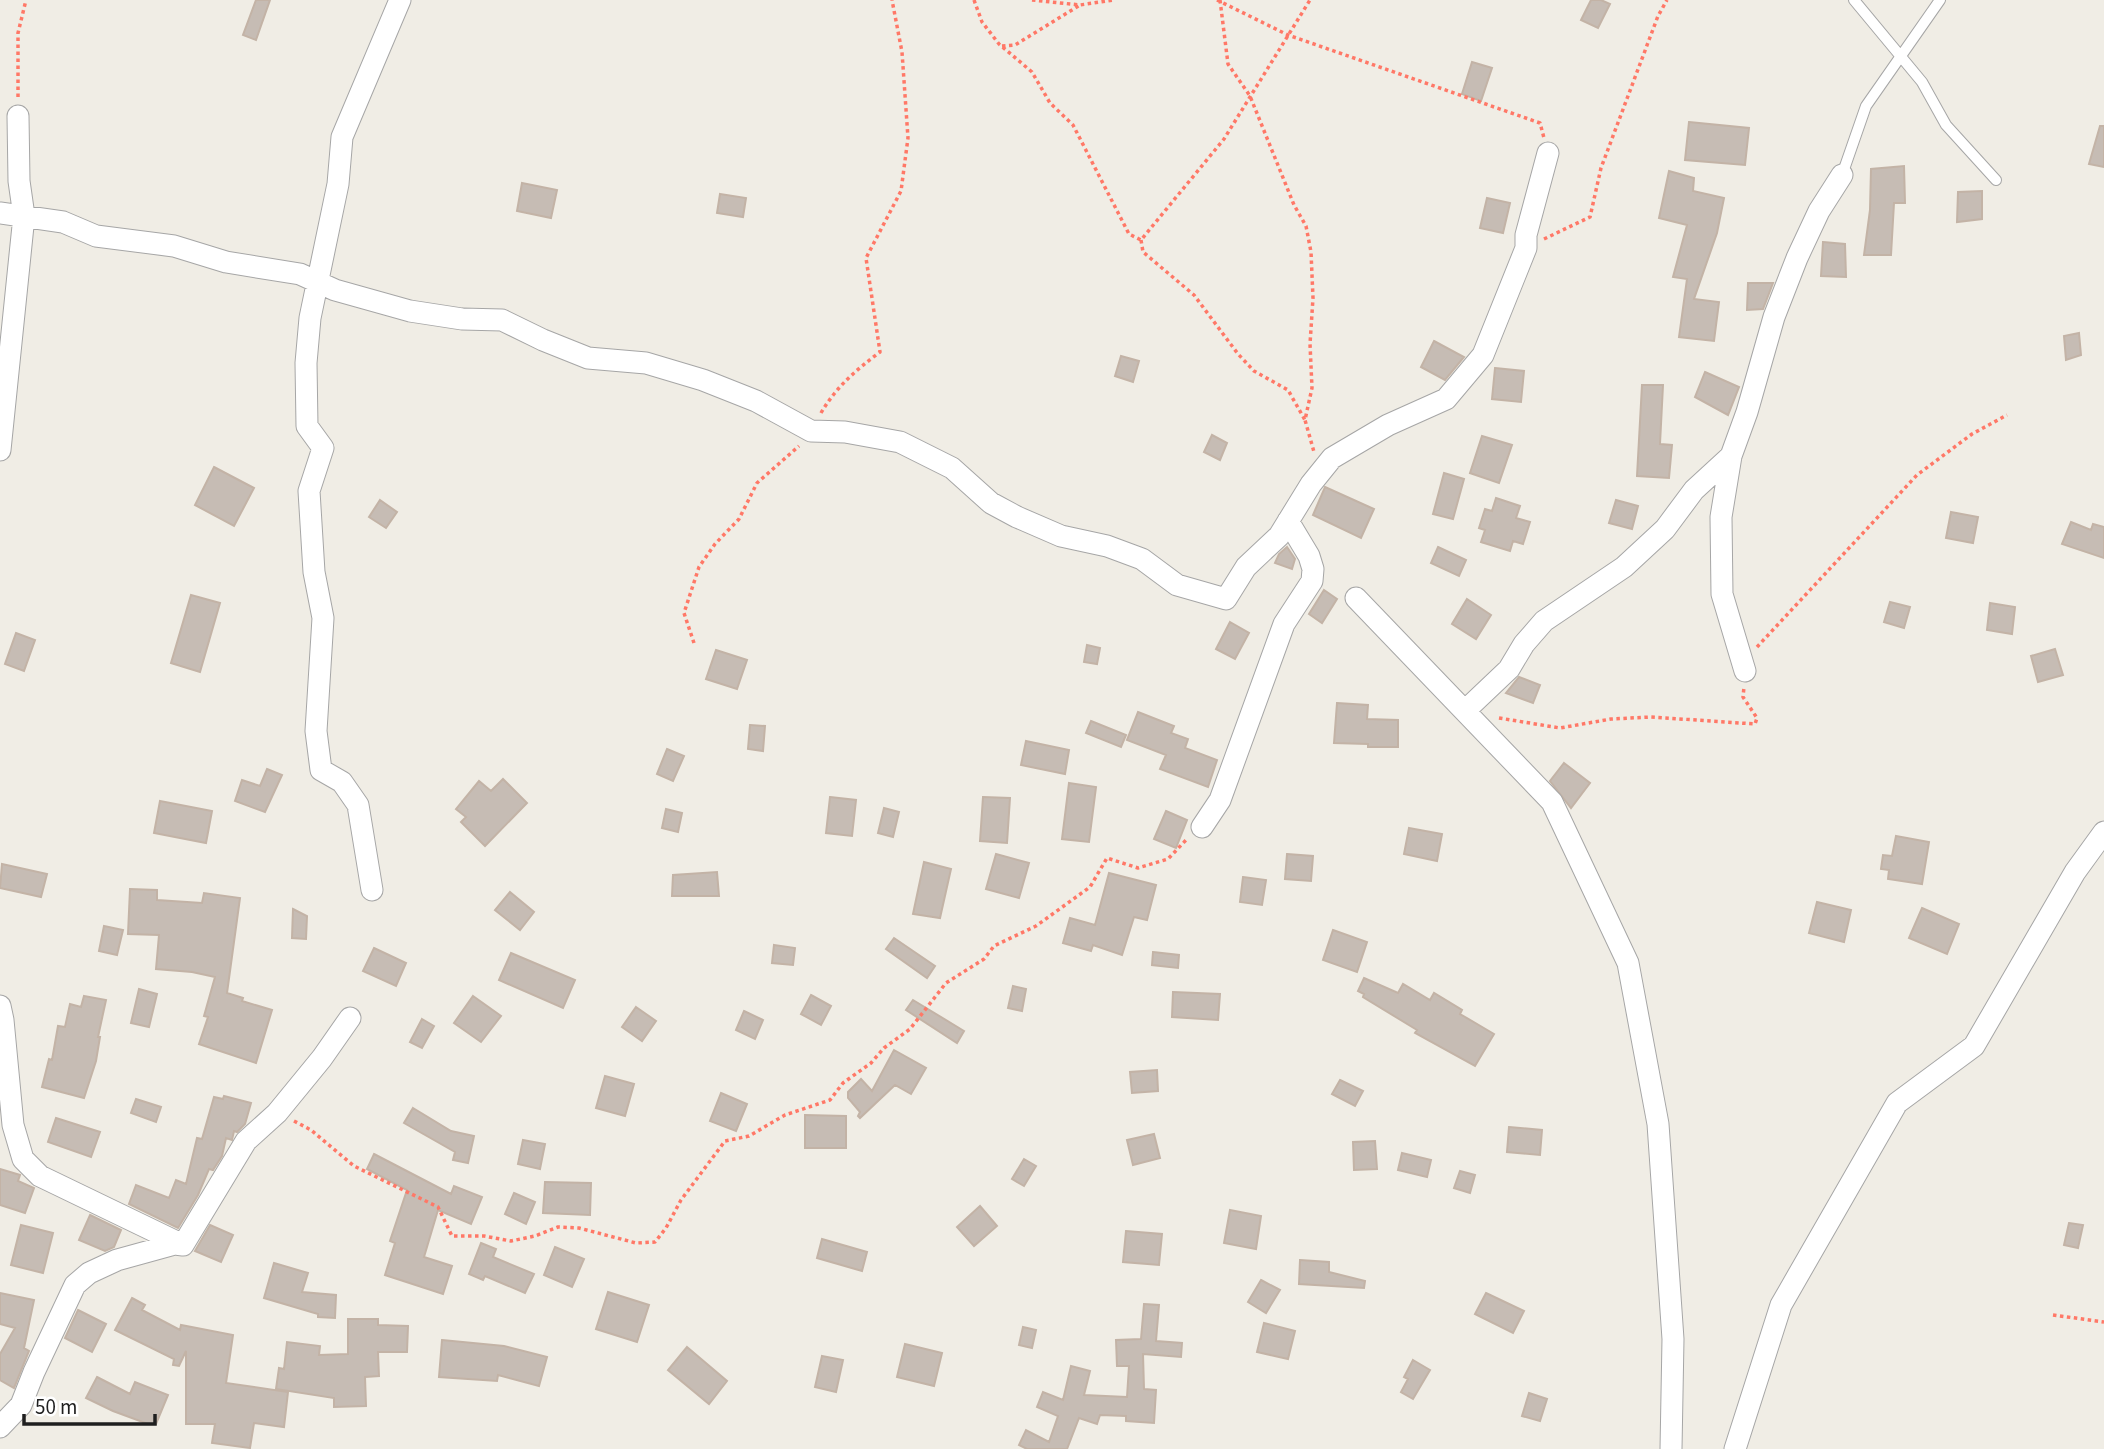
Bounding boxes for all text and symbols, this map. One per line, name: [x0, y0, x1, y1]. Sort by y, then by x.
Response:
scale bar: [24, 1382, 156, 1426]
text: 50 m: [35, 1392, 77, 1422]

